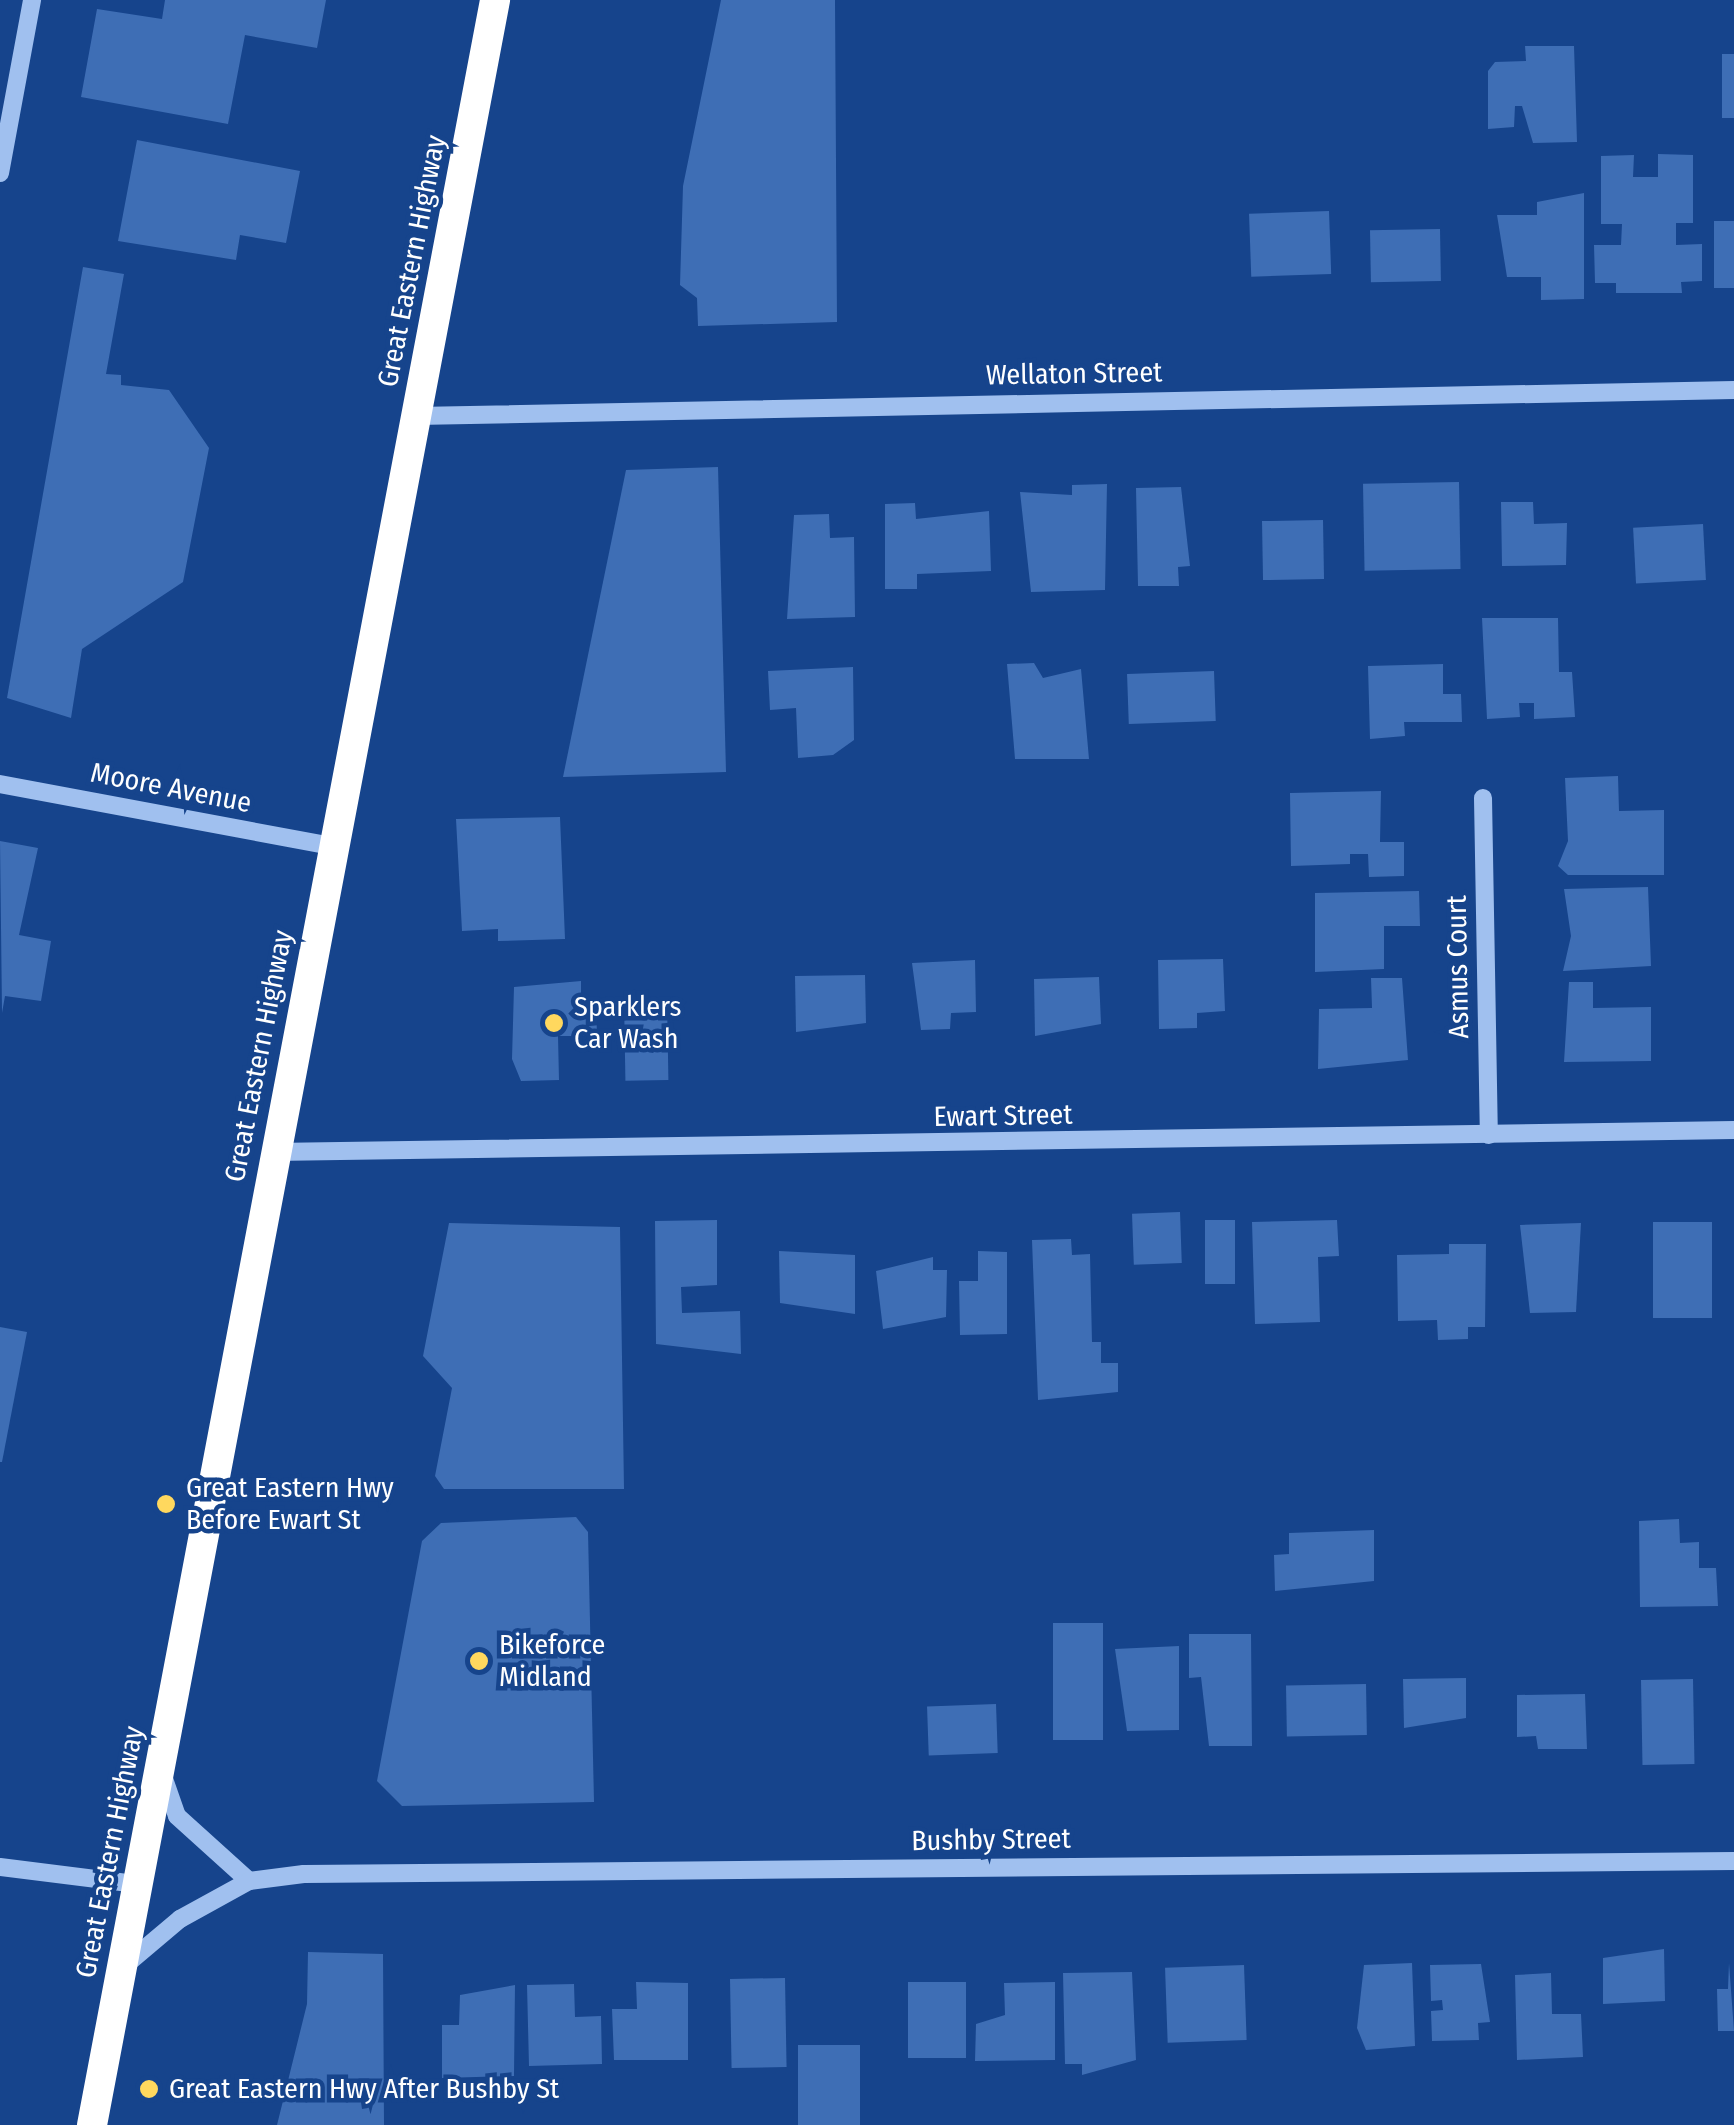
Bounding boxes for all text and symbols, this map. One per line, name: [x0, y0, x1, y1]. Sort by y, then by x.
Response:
street label: Great Eastern Highway: [371, 132, 453, 390]
street label: Wellaton Street: [985, 356, 1163, 392]
street label: Moore Avenue: [88, 756, 254, 820]
street label: Asmus Court: [1440, 895, 1476, 1039]
street label: Great Eastern Highway: [218, 927, 300, 1185]
place label: Sparklers Car Wash: [574, 990, 681, 1056]
marker: Sparklers Car Wash: [543, 1012, 565, 1034]
street label: Ewart Street: [933, 1098, 1073, 1134]
place label: Great Eastern Hwy Before Ewart St: [186, 1471, 394, 1537]
marker: Great Eastern Hwy Before Ewart St: [155, 1493, 177, 1515]
place label: Bikeforce Midland: [499, 1628, 605, 1694]
marker: Bikeforce Midland: [468, 1650, 490, 1672]
street label: Great Eastern Highway: [69, 1723, 151, 1981]
street label: Bushby Street: [911, 1822, 1071, 1858]
place label: Great Eastern Hwy After Bushby St: [169, 2072, 559, 2106]
marker: Great Eastern Hwy After Bushby St: [138, 2078, 160, 2100]

